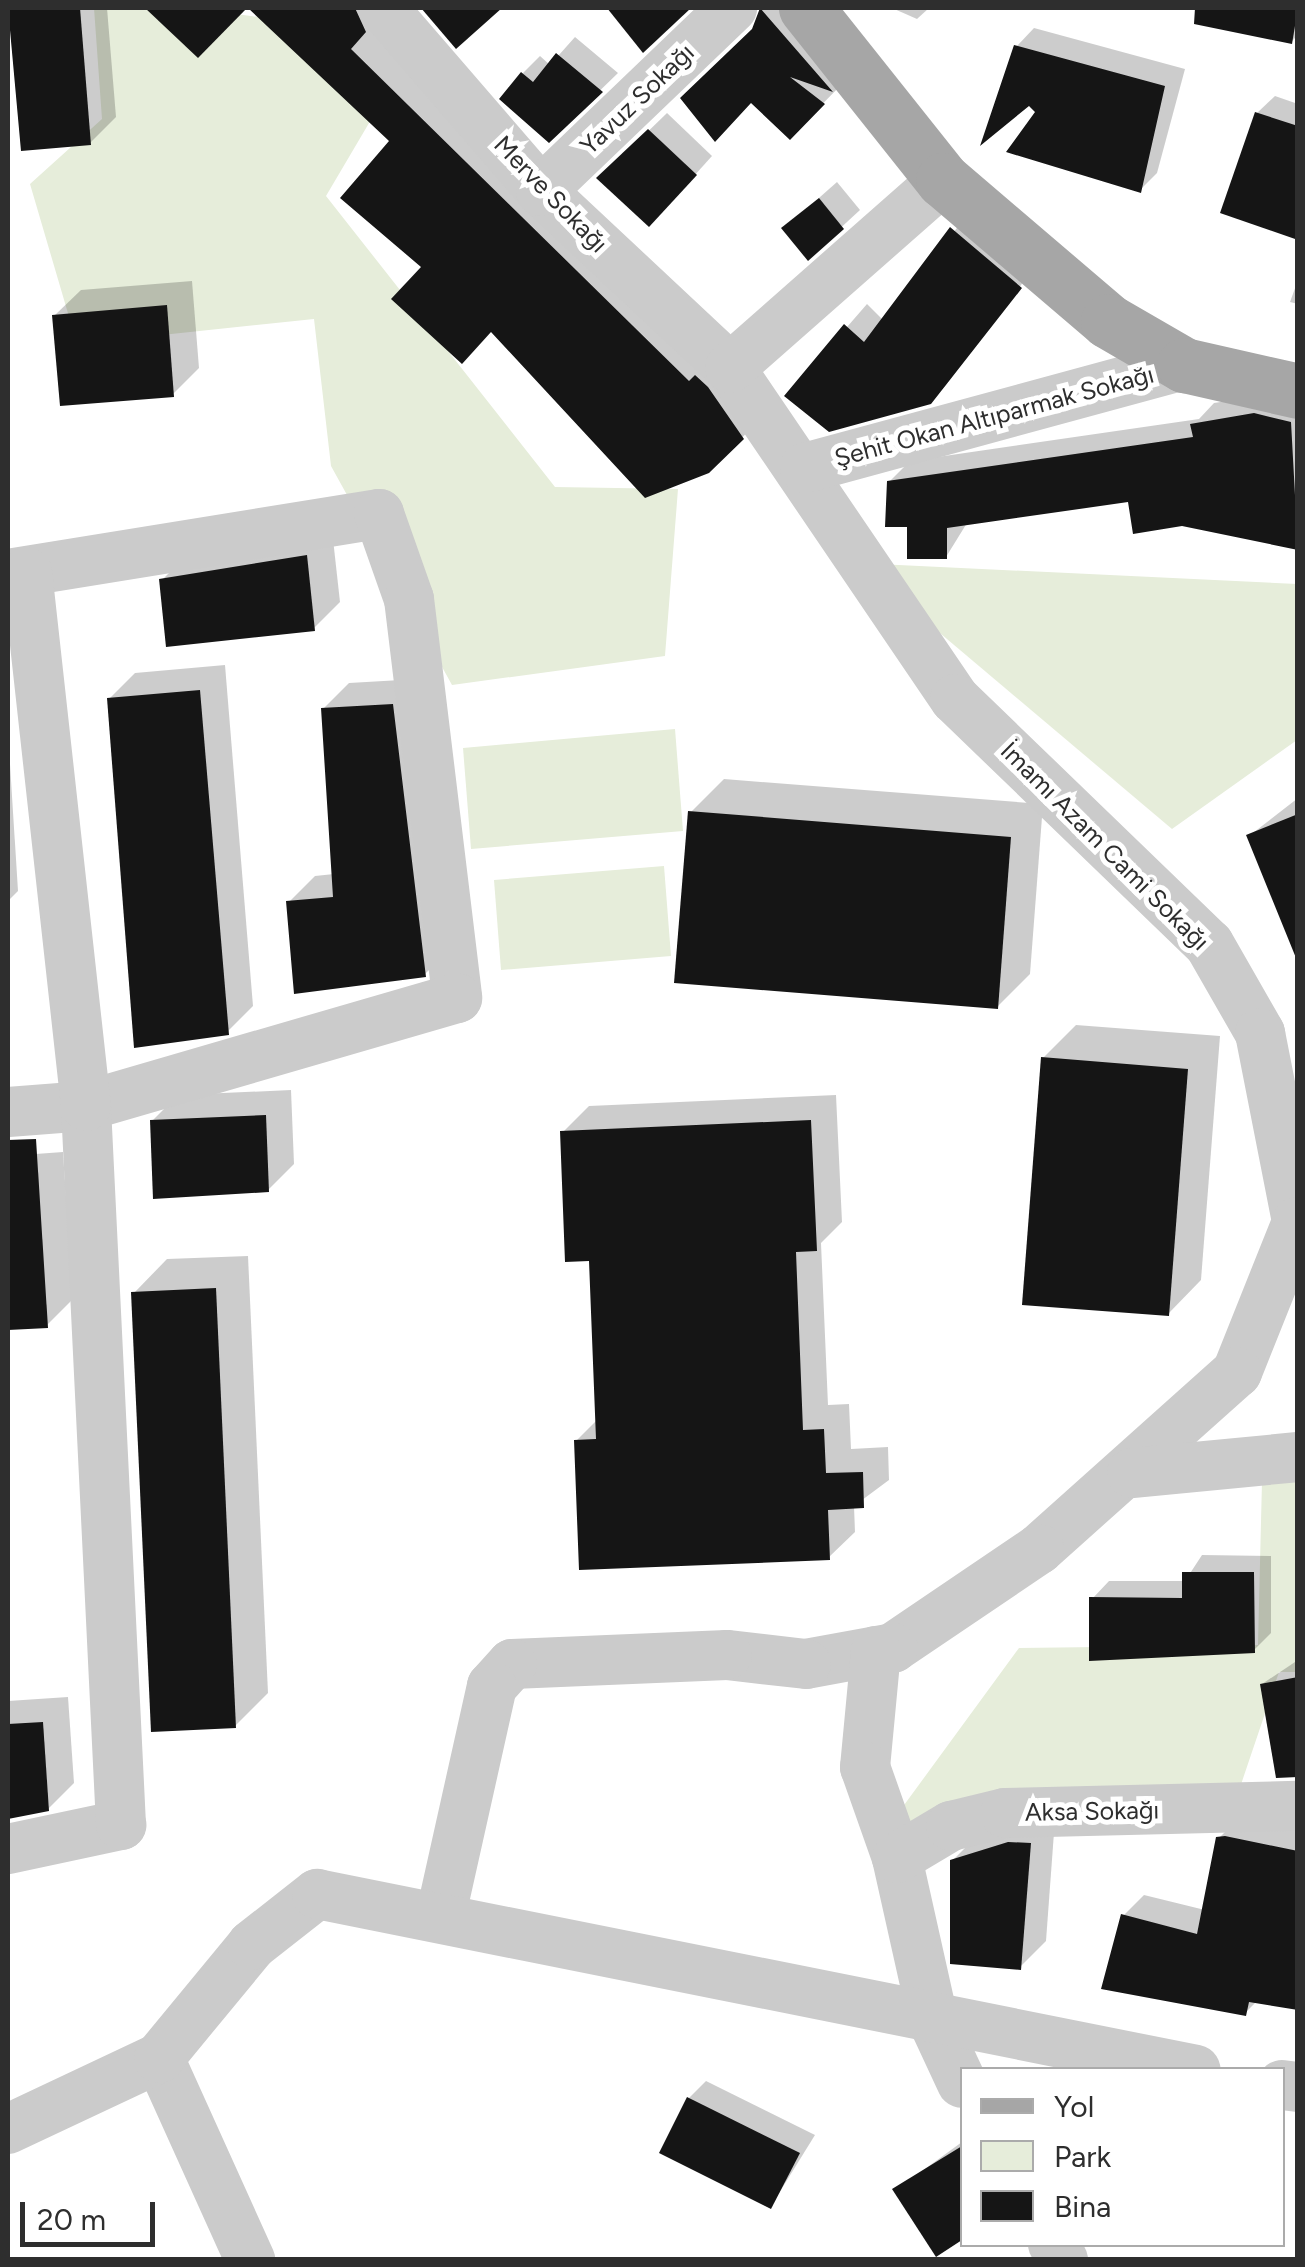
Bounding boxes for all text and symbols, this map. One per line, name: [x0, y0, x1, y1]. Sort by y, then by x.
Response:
street label: Yavuz Sokağı: [574, 37, 700, 161]
street label: Merve Sokağı: [488, 129, 614, 259]
street label: Şehit Okan Altıparmak Sokağı: [831, 359, 1157, 473]
street label: İmamı Azam Cami Sokağı: [995, 736, 1215, 956]
street label: Aksa Sokağı: [1024, 1795, 1160, 1827]
legend: [960, 2067, 1285, 2247]
text: Yol: [1054, 2088, 1094, 2125]
text: Park: [1054, 2138, 1111, 2175]
scale bar: [25, 2182, 160, 2244]
text: Bina: [1054, 2188, 1111, 2225]
text: 20 m: [37, 2201, 106, 2238]

